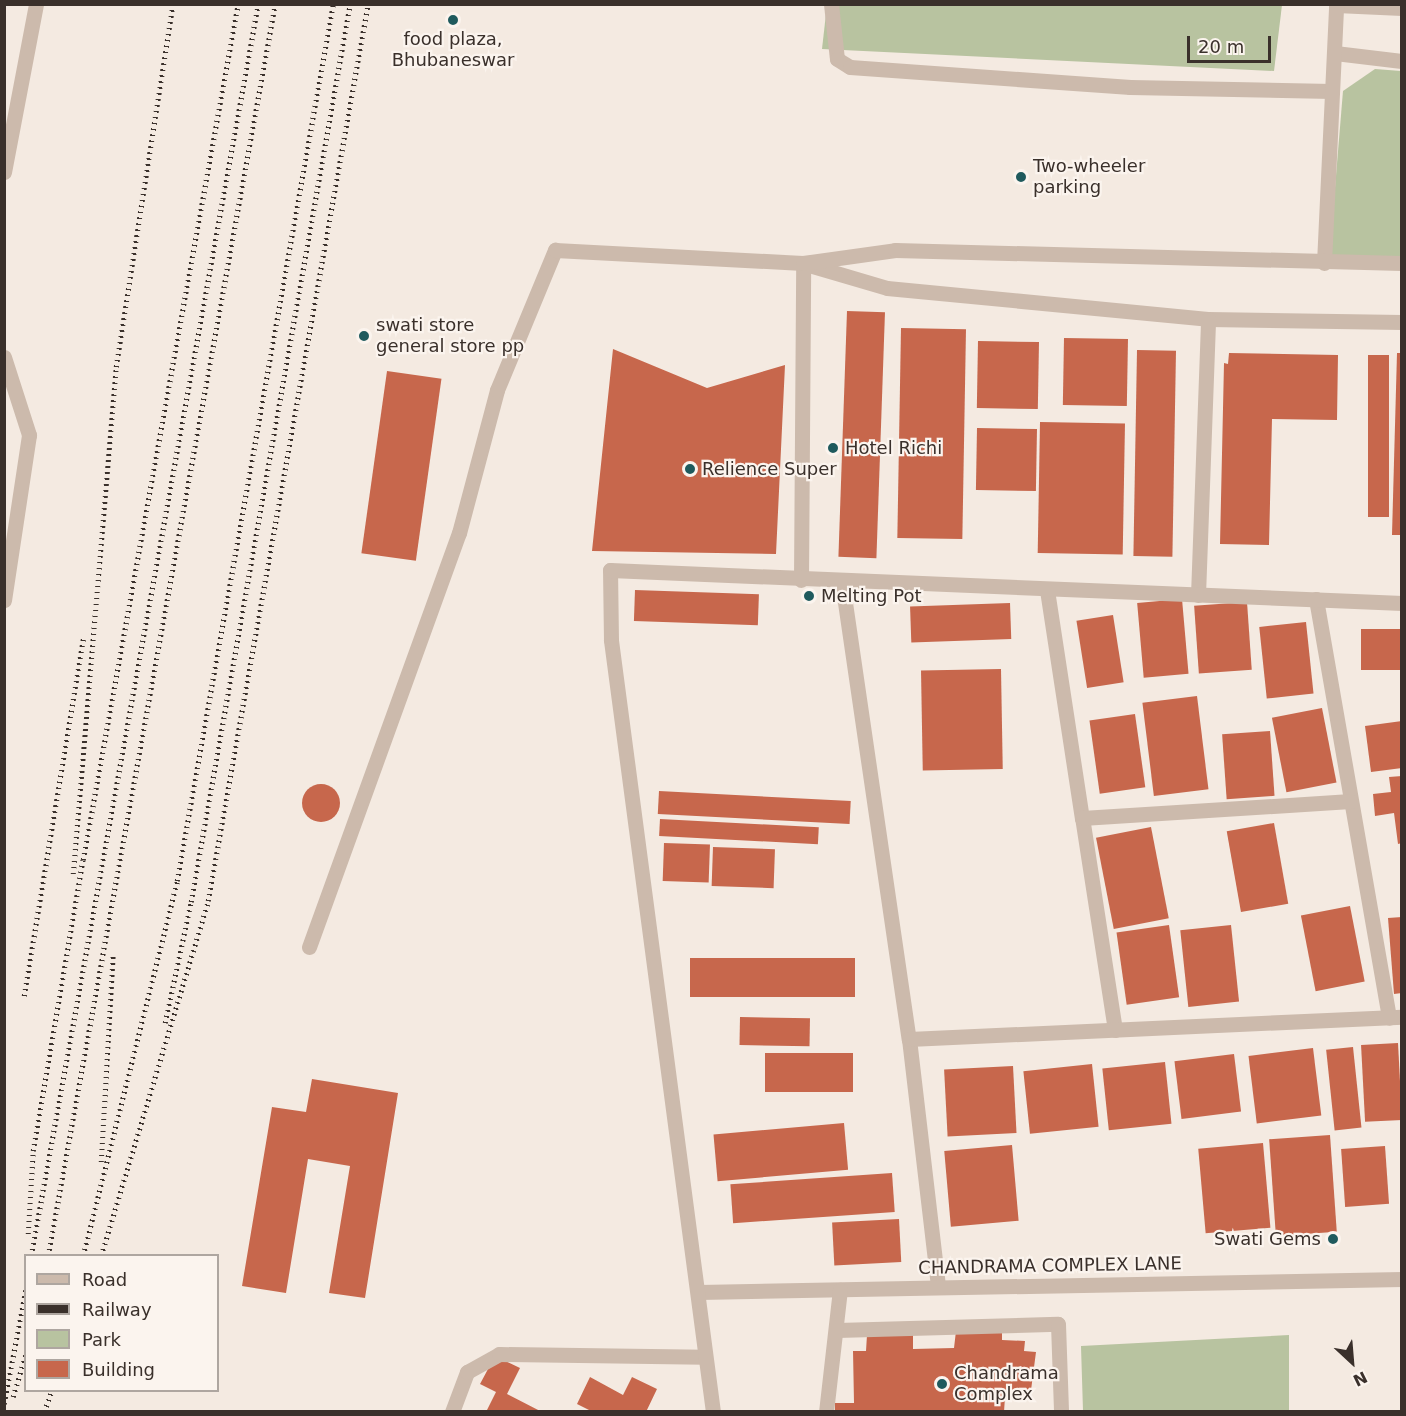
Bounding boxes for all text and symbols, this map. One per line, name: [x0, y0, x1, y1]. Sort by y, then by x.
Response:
marker: food plaza, Bhubaneswar: [446, 13, 460, 27]
scale bar: [1190, 24, 1274, 62]
place label: food plaza, Bhubaneswar: [392, 29, 514, 72]
text: 20 m: [1198, 36, 1244, 57]
place label: Two-wheeler parking: [1033, 156, 1145, 198]
marker: Two-wheeler parking: [1014, 170, 1028, 184]
place label: swati store general store pp: [376, 315, 524, 358]
marker: swati store general store pp: [357, 329, 371, 343]
place label: Hotel Richi: [845, 437, 942, 459]
marker: Hotel Richi: [826, 441, 840, 455]
place label: Relience Super: [702, 458, 837, 480]
marker: Relience Super: [683, 462, 697, 476]
place label: Melting Pot: [821, 585, 922, 607]
marker: Melting Pot: [802, 589, 816, 603]
place label: Swati Gems: [1214, 1228, 1321, 1250]
marker: Swati Gems: [1326, 1232, 1340, 1246]
street label: CHANDRAMA COMPLEX LANE: [918, 1253, 1182, 1279]
legend: [24, 1254, 219, 1392]
text: Road: [82, 1269, 127, 1290]
text: Railway: [82, 1299, 152, 1320]
text: Park: [82, 1329, 121, 1350]
north arrow: [1322, 1332, 1382, 1392]
text: Building: [82, 1359, 155, 1380]
place label: Chandrama Complex: [954, 1363, 1059, 1406]
text: N: [1350, 1367, 1370, 1390]
marker: Chandrama Complex: [935, 1377, 949, 1391]

